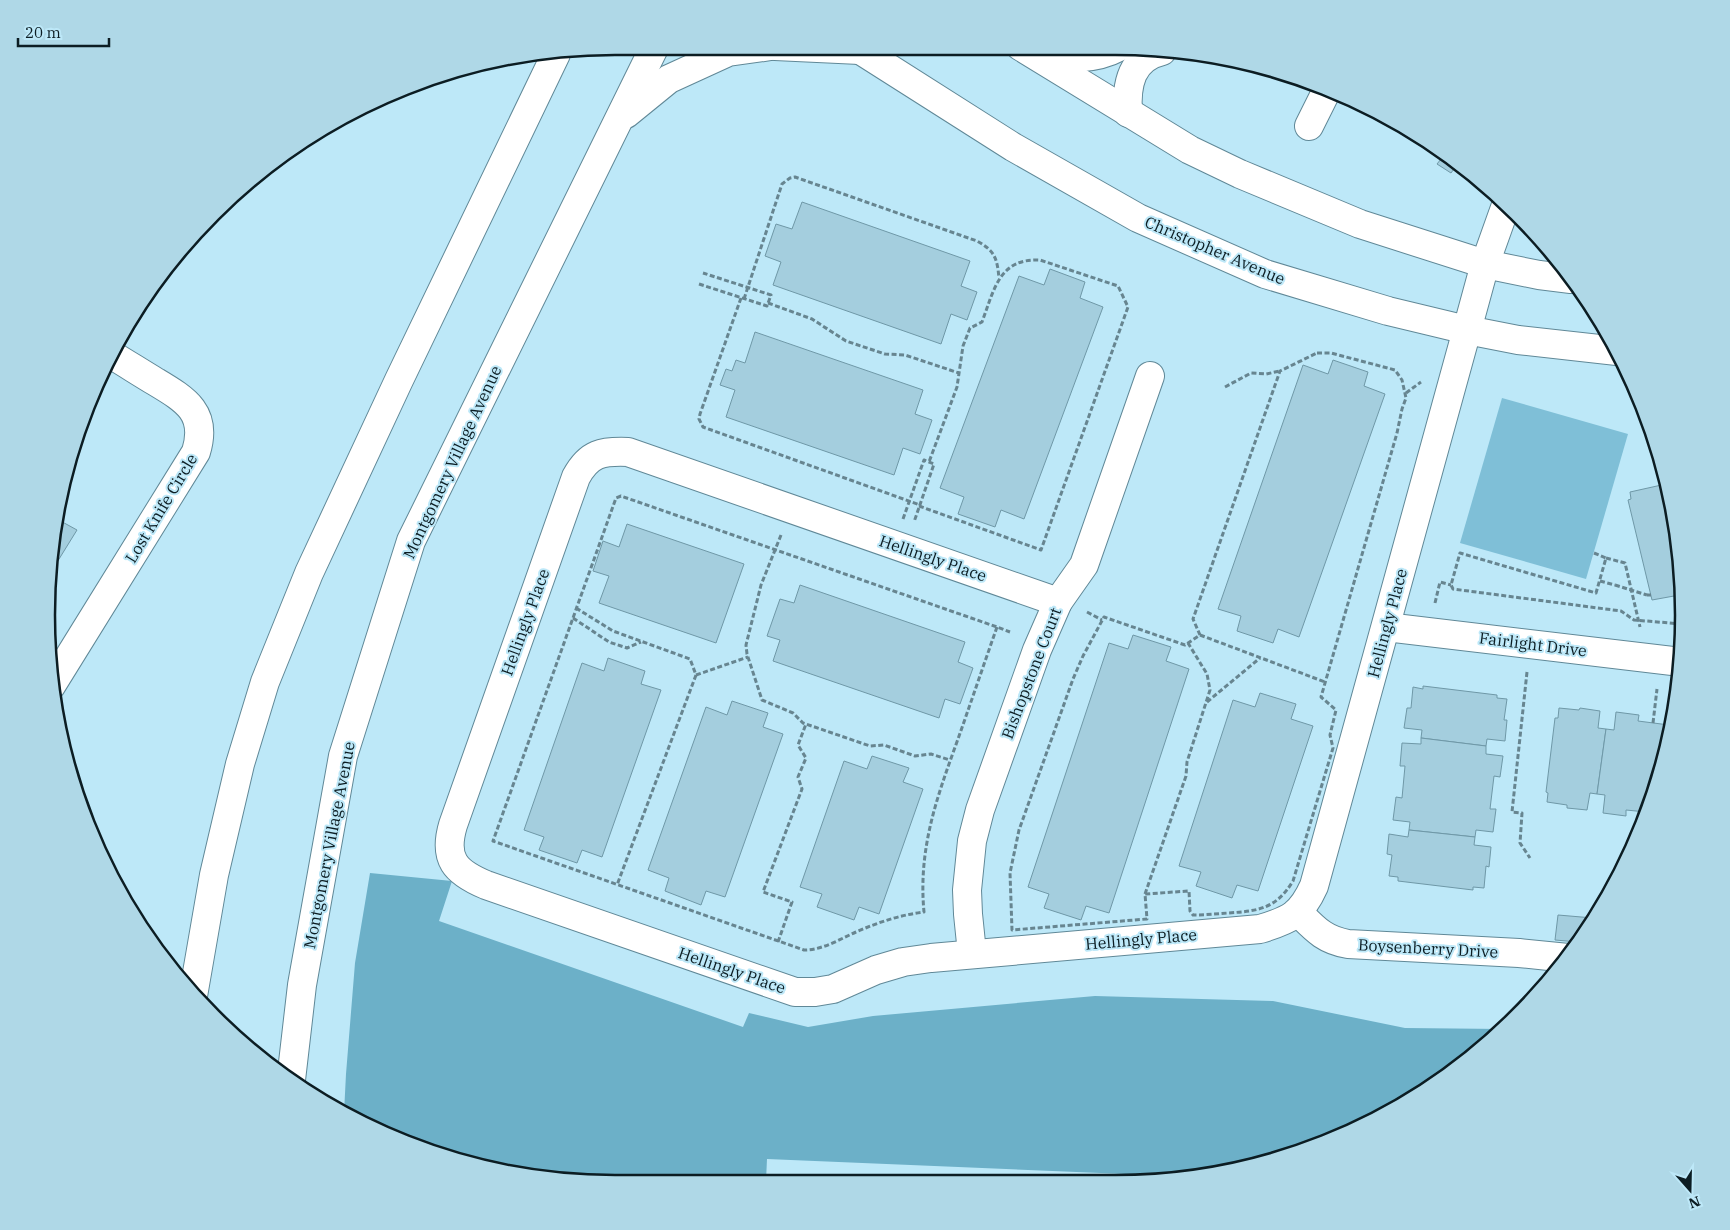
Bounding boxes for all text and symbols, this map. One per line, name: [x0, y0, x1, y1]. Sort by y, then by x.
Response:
scale bar: [18, 15, 109, 47]
text: 20 m: [25, 23, 61, 42]
street label: Christopher Avenue: [1142, 211, 1288, 289]
street label: Montgomery Village Avenue: [398, 362, 506, 562]
street label: Lost Knife Circle: [121, 450, 201, 566]
street label: Hellingly Place: [877, 530, 989, 586]
street label: Hellingly Place: [496, 566, 554, 678]
street label: Hellingly Place: [1363, 566, 1411, 680]
street label: Bishopstone Court: [997, 604, 1065, 742]
street label: Fairlight Drive: [1478, 627, 1588, 661]
street label: Montgomery Village Avenue: [299, 740, 359, 950]
street label: Hellingly Place: [1084, 924, 1198, 954]
street label: Boysenberry Drive: [1357, 934, 1499, 962]
street label: Hellingly Place: [676, 942, 788, 998]
north arrow: [1665, 1165, 1715, 1215]
text: N: [1686, 1192, 1703, 1213]

